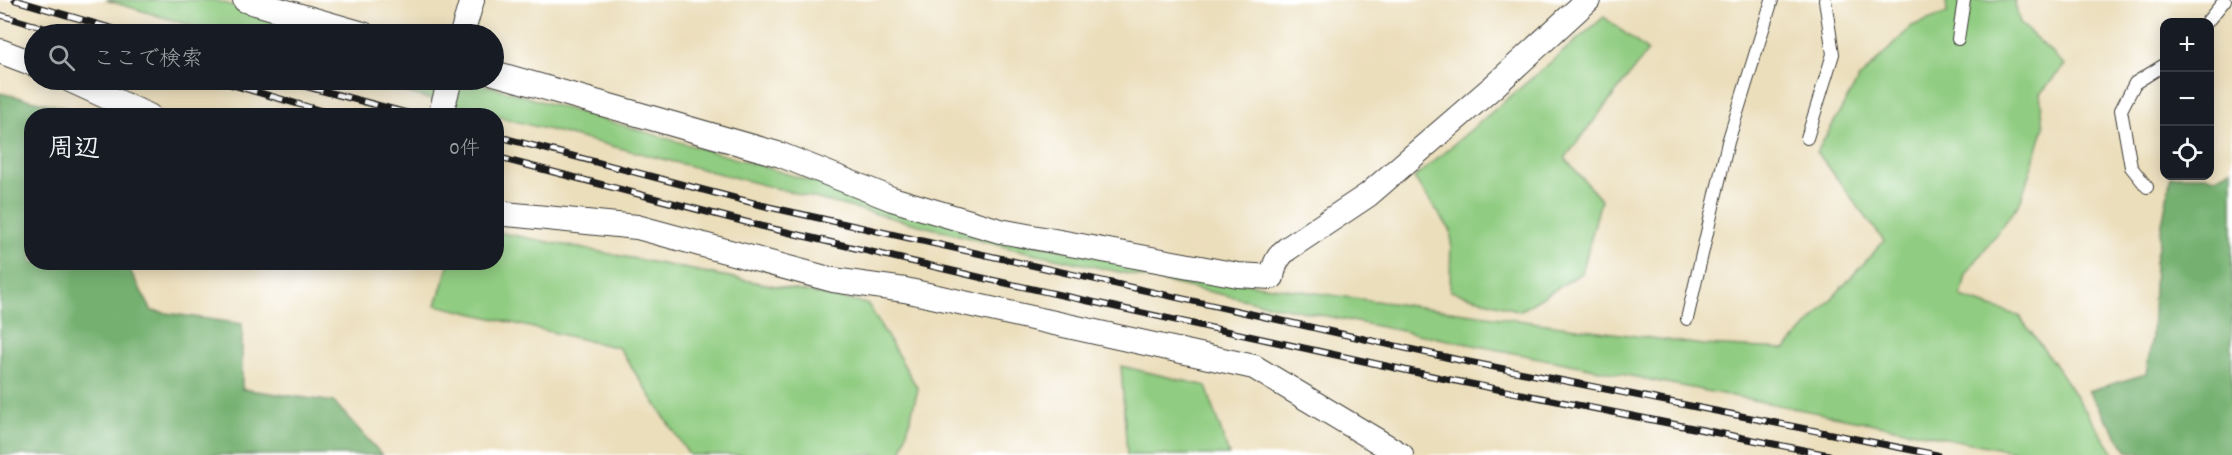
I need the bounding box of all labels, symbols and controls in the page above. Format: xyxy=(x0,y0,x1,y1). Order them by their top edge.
map controls xyxy=(2160,18,2214,180)
button: + xyxy=(2160,18,2214,72)
search box xyxy=(24,24,504,90)
icon: search xyxy=(45,41,78,74)
text: ここで検索 xyxy=(93,45,203,76)
button: − xyxy=(2160,72,2214,126)
button: locate xyxy=(2160,126,2214,180)
text: 周辺 xyxy=(48,132,100,169)
text: 0件 xyxy=(449,136,480,164)

